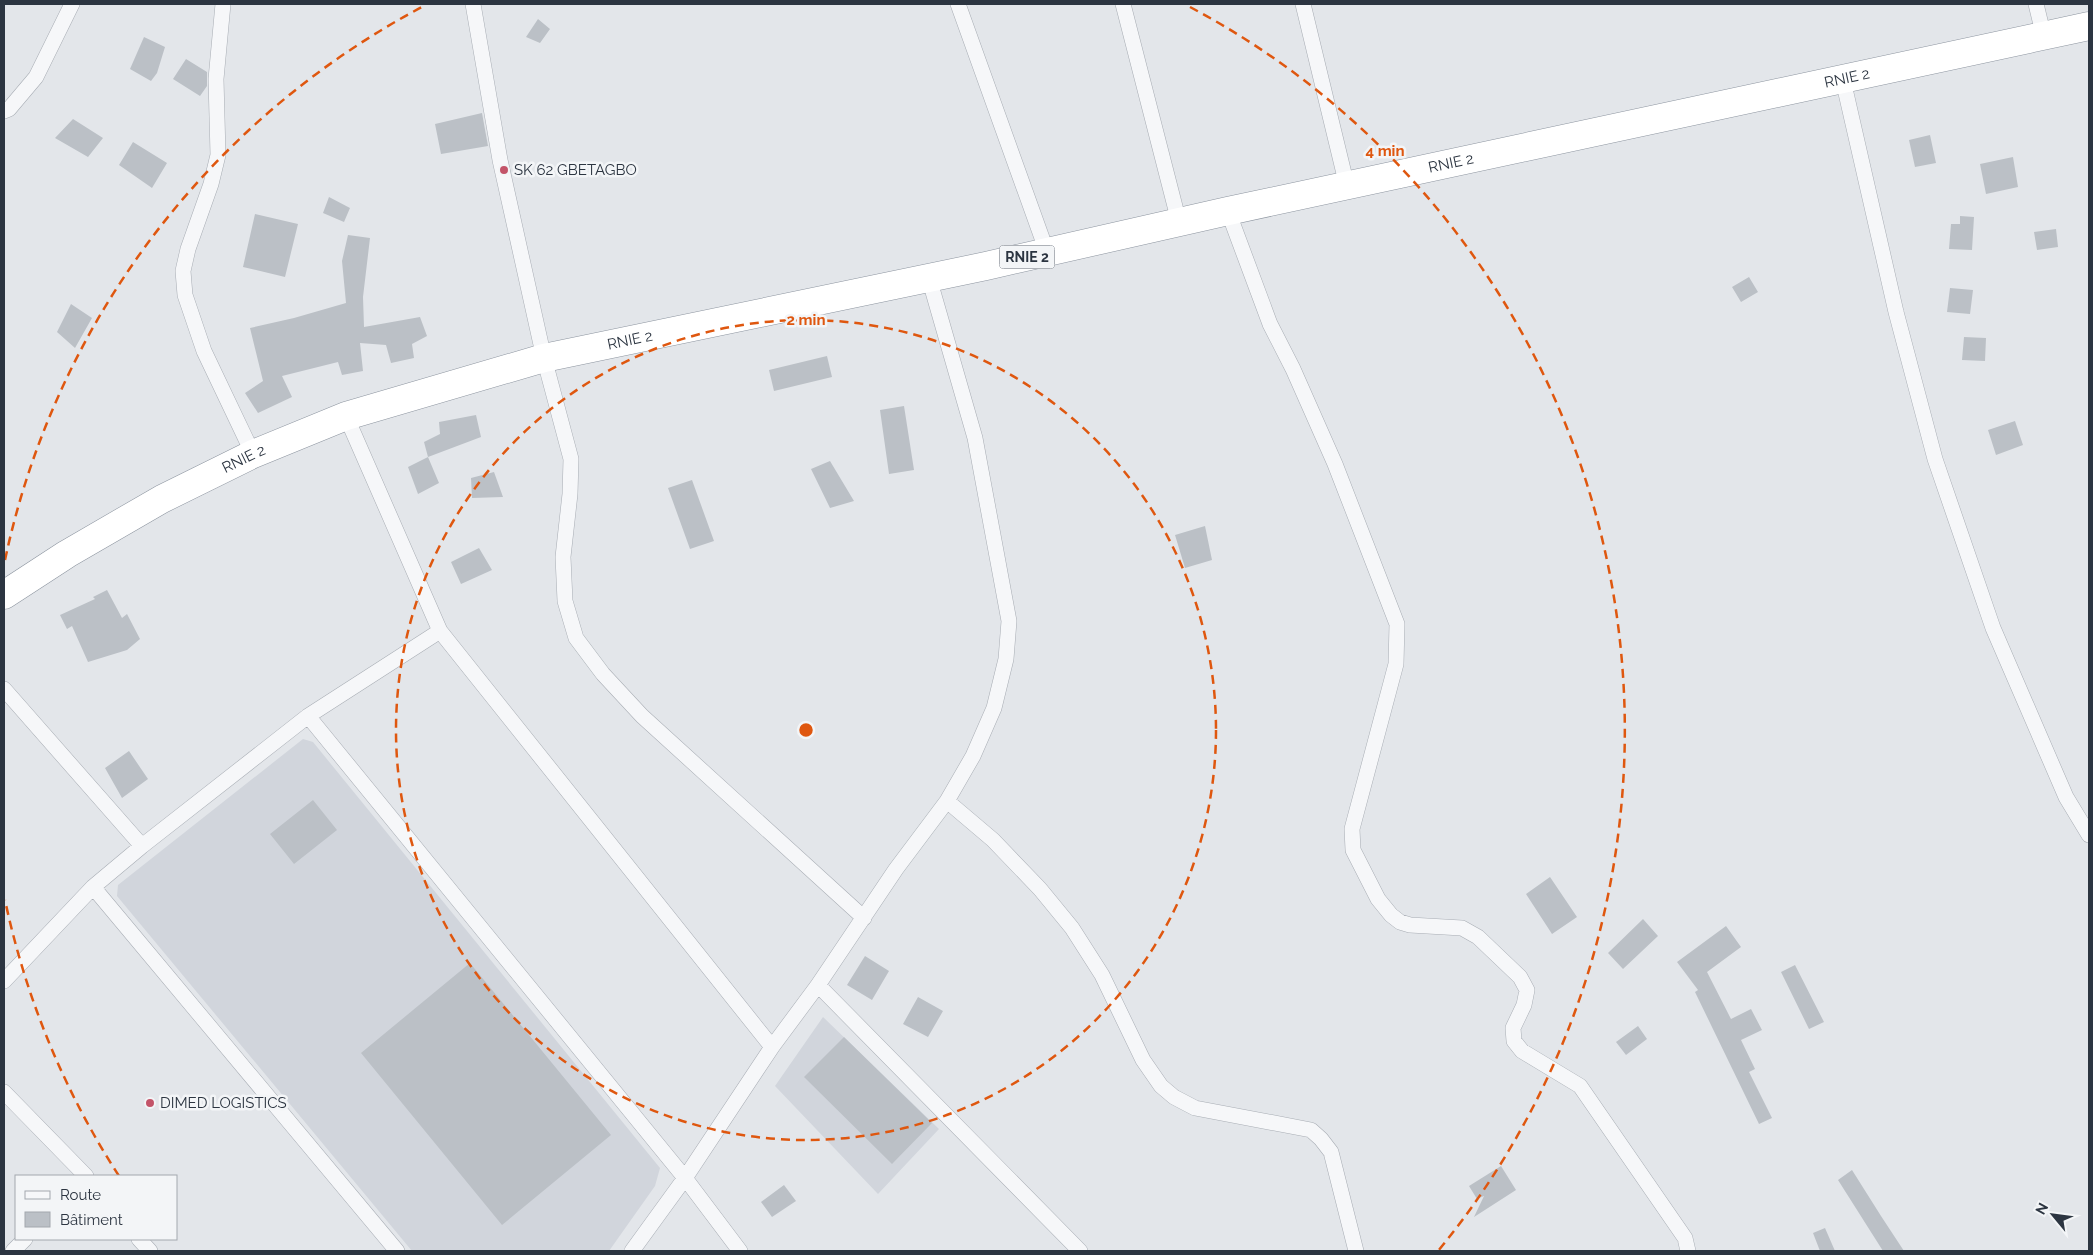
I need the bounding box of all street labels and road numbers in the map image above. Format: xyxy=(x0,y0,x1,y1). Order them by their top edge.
street label: RNIE 2 xyxy=(1823,64,1871,92)
street label: RNIE 2 xyxy=(1427,149,1476,177)
road number: RNIE 2 xyxy=(1000,246,1054,268)
street label: RNIE 2 xyxy=(606,327,654,354)
street label: RNIE 2 xyxy=(219,441,268,477)

